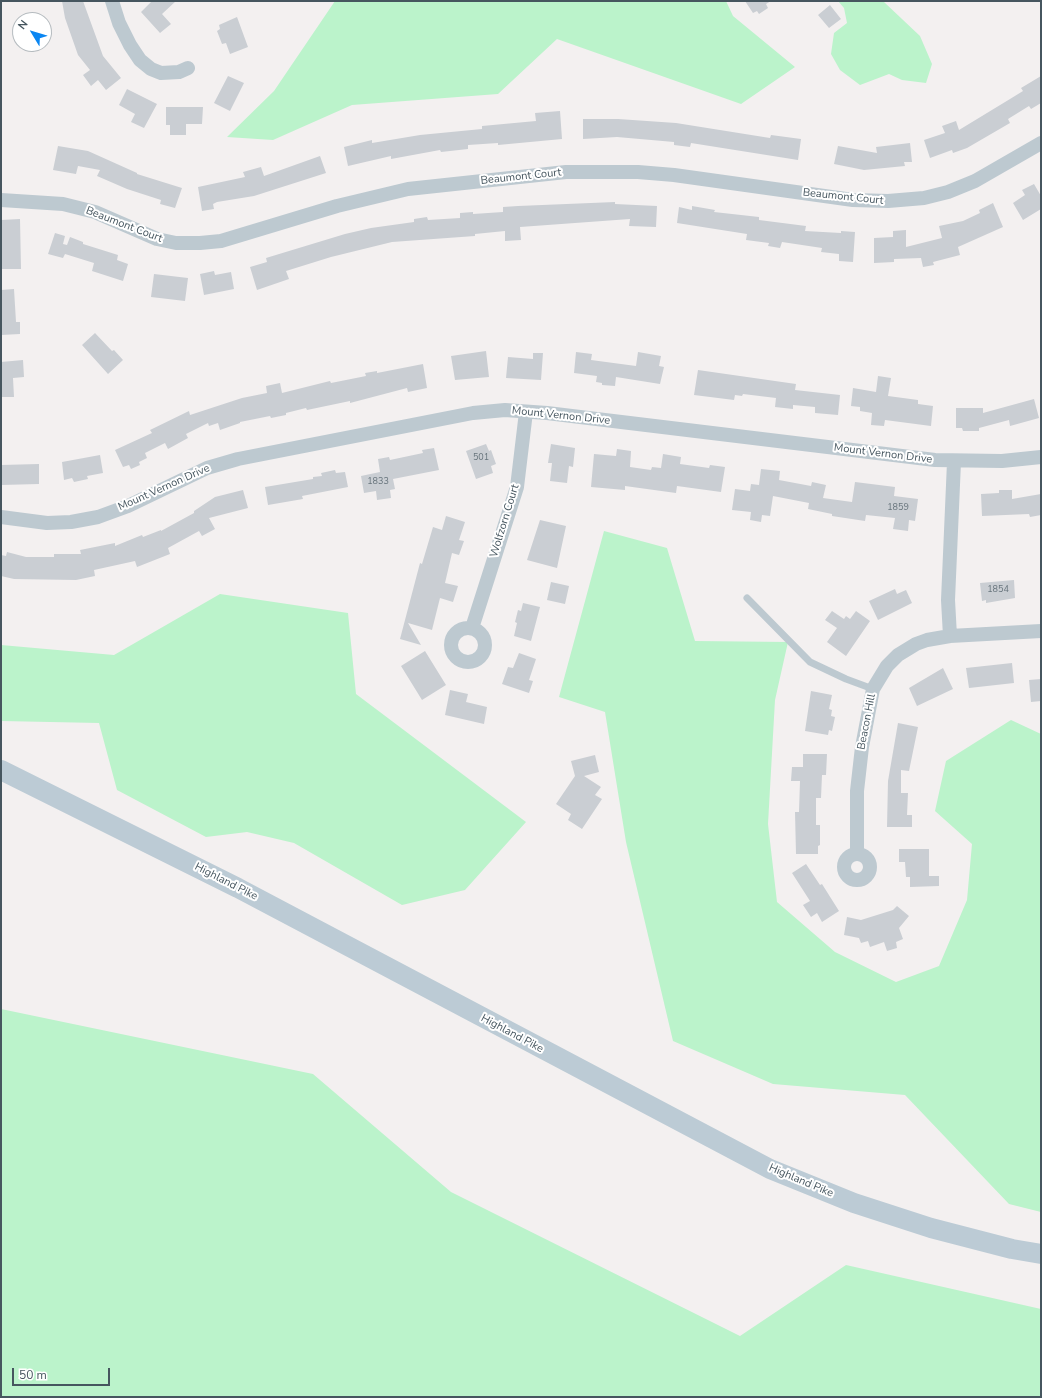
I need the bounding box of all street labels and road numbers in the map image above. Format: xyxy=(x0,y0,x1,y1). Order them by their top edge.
street label: Beaumont Court xyxy=(480,166,562,188)
street label: Beaumont Court xyxy=(802,186,884,208)
street label: Beaumont Court xyxy=(84,204,164,246)
street label: Mount Vernon Drive xyxy=(511,404,611,428)
street label: Mount Vernon Drive xyxy=(833,441,933,467)
street label: Mount Vernon Drive xyxy=(116,462,212,514)
street label: Wolfzorn Court xyxy=(488,483,522,559)
street label: Beacon Hill xyxy=(855,693,879,751)
street label: Highland Pike xyxy=(192,860,260,904)
street label: Highland Pike xyxy=(478,1012,546,1056)
street label: Highland Pike xyxy=(767,1161,835,1201)

